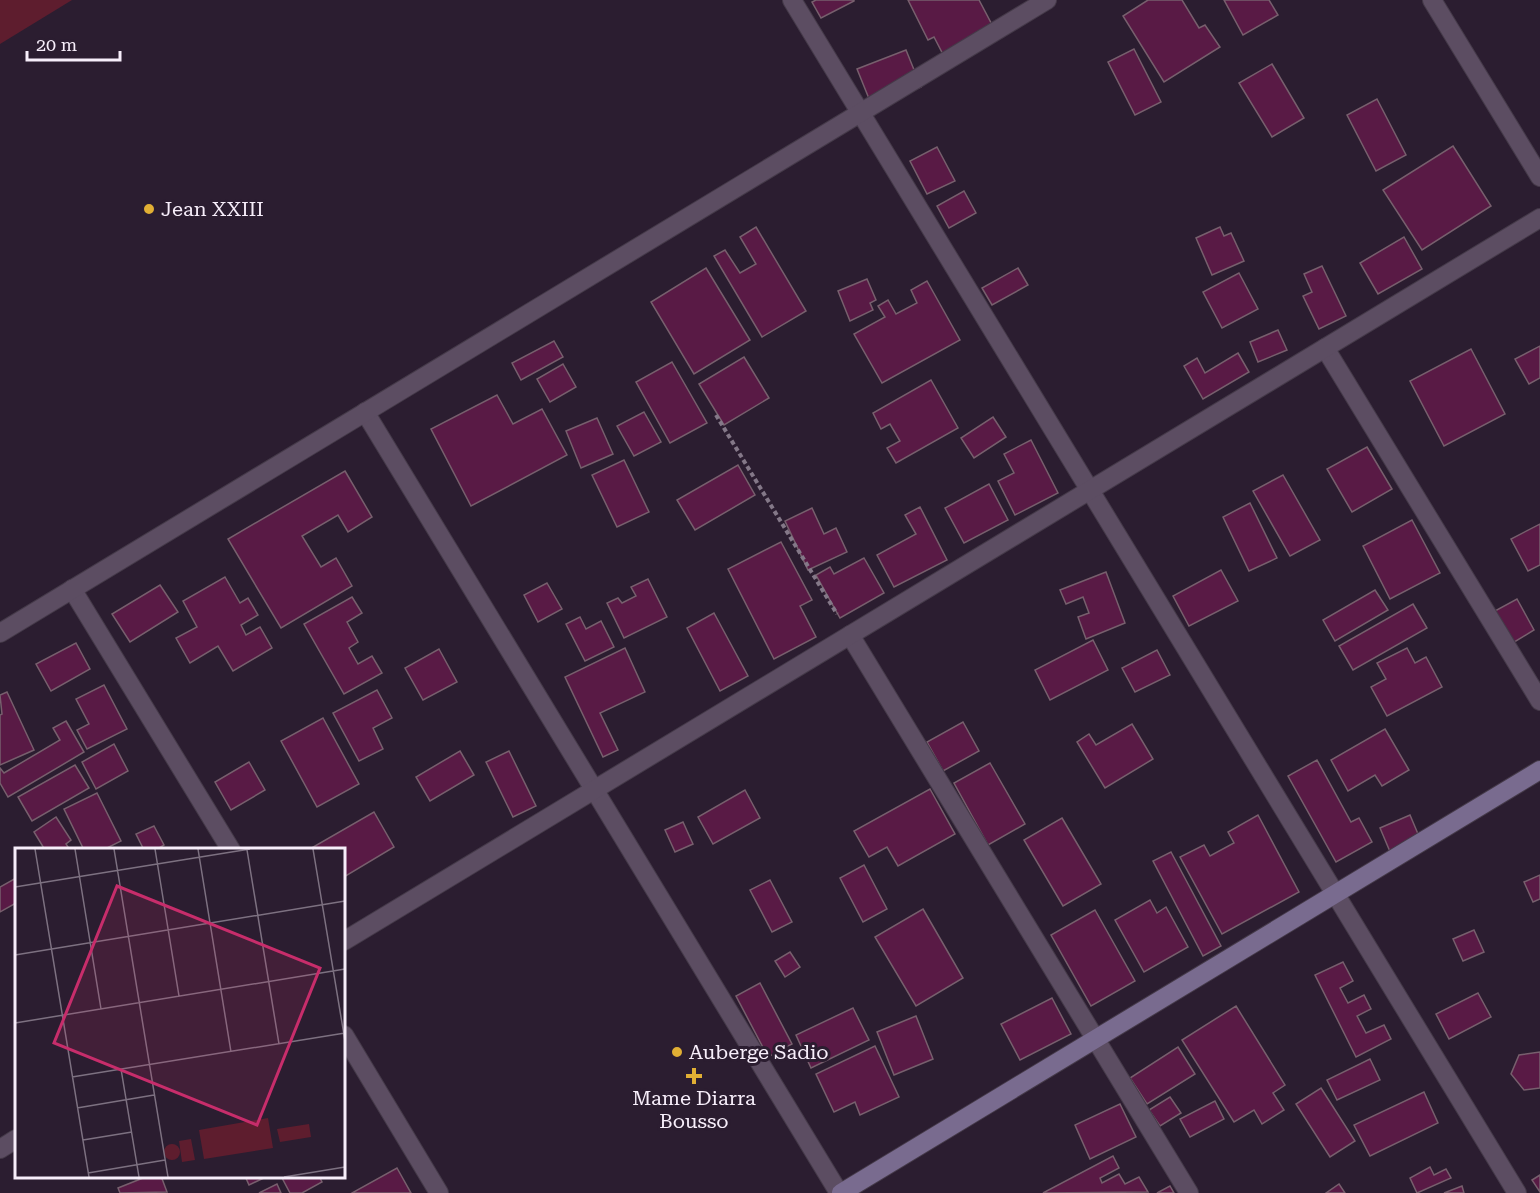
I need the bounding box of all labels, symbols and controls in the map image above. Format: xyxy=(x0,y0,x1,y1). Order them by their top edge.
scale bar xyxy=(27,24,120,62)
text: 20 m xyxy=(36,34,77,55)
place label: Jean XXIII xyxy=(161,197,264,221)
marker: Jean XXIII xyxy=(142,202,156,216)
inset map xyxy=(15,848,345,1178)
place label: Auberge Sadio xyxy=(689,1040,829,1064)
marker: Auberge Sadio xyxy=(670,1045,684,1059)
marker: Mame Diarra Bousso xyxy=(687,1069,701,1083)
place label: Mame Diarra Bousso xyxy=(632,1086,756,1133)

